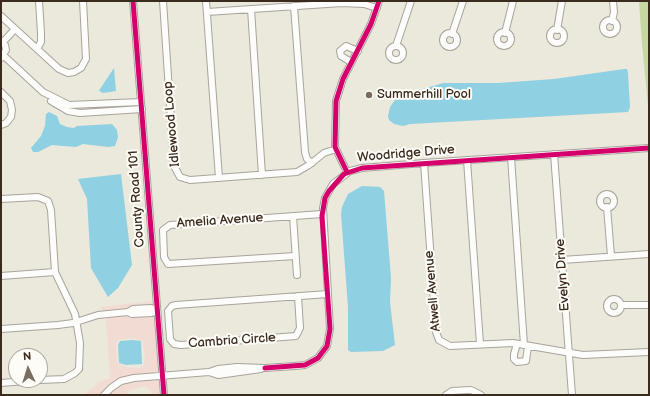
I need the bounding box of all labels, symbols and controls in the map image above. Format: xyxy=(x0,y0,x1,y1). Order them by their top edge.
street label: Idlewood Loop xyxy=(160,81,184,167)
place label: Summerhill Pool xyxy=(377,87,471,103)
marker: Summerhill Pool xyxy=(364,90,374,100)
street label: Woodridge Drive xyxy=(357,142,455,166)
street label: County Road 101 xyxy=(126,150,148,248)
street label: Amelia Avenue xyxy=(176,210,264,232)
street label: Evelyn Drive xyxy=(553,238,573,312)
street label: Atwell Avenue xyxy=(422,250,444,332)
street label: Cambria Circle xyxy=(188,330,276,352)
north arrow xyxy=(8,348,48,388)
text: N xyxy=(23,350,32,363)

